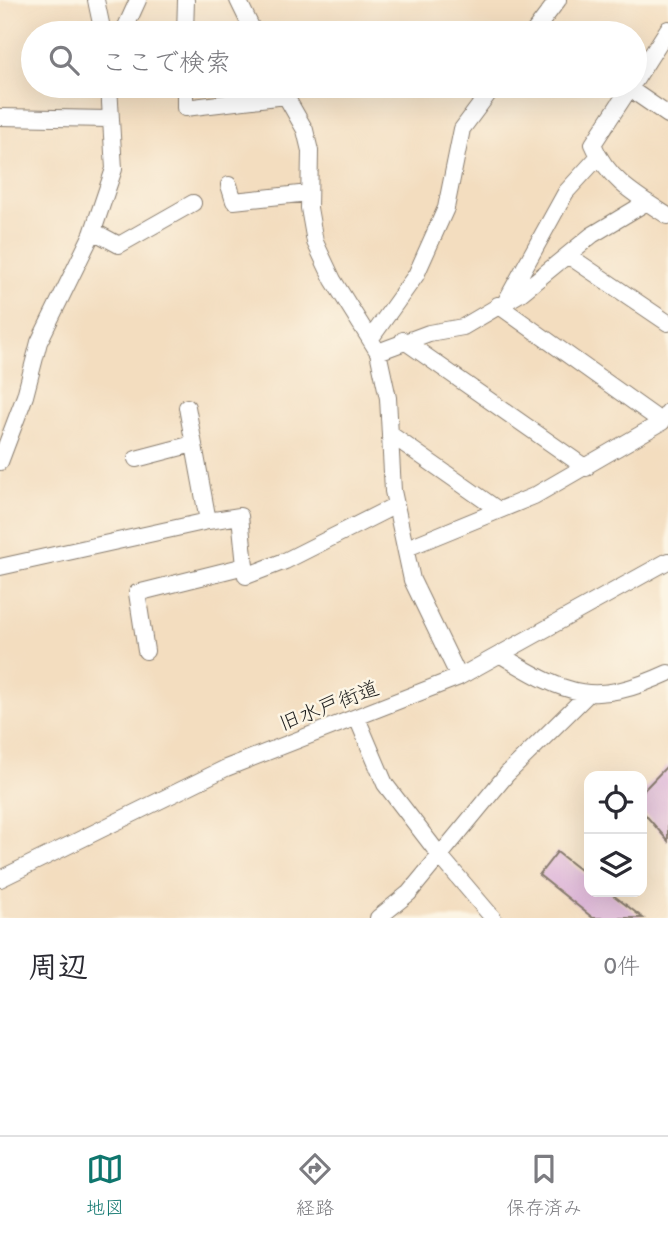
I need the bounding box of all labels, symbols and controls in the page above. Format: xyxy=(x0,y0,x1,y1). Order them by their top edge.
search box xyxy=(21,21,647,98)
icon: search xyxy=(45,41,83,79)
text: ここで検索 xyxy=(101,48,231,79)
street label: 旧水戸街道 xyxy=(276,676,382,736)
map controls xyxy=(584,771,647,897)
button: locate xyxy=(584,771,647,834)
button: layers xyxy=(584,834,647,897)
text: 周辺 xyxy=(28,950,88,986)
text: 0件 xyxy=(603,953,640,981)
tab: 地図 xyxy=(86,1150,124,1220)
tab: 経路 xyxy=(296,1150,334,1220)
tab: 保存済み xyxy=(506,1150,582,1220)

